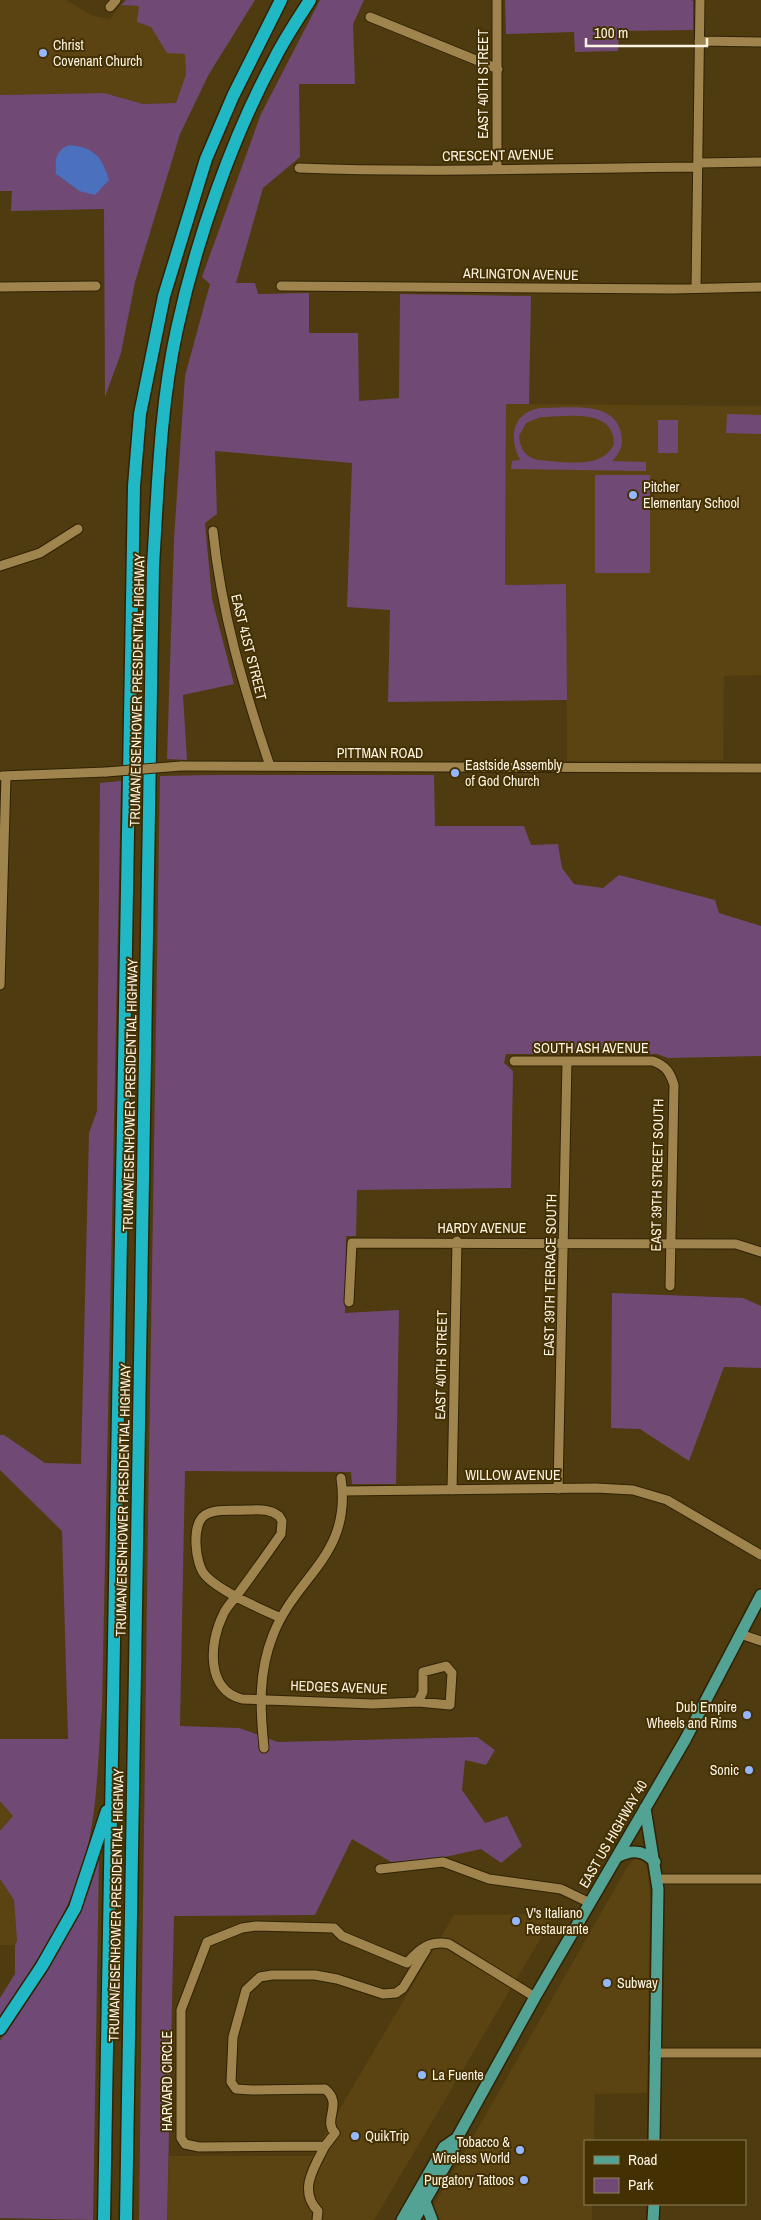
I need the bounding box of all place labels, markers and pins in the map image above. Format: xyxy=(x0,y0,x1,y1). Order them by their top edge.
place label: Christ Covenant Church xyxy=(53,36,142,70)
marker: Christ Covenant Church xyxy=(37,47,49,59)
place label: Pitcher Elementary School xyxy=(643,478,739,512)
marker: Pitcher Elementary School xyxy=(627,489,639,501)
place label: Eastside Assembly of God Church xyxy=(465,756,562,790)
marker: Eastside Assembly of God Church xyxy=(449,767,461,779)
place label: Dub Empire Wheels and Rims xyxy=(646,1698,737,1732)
marker: Dub Empire Wheels and Rims xyxy=(741,1709,753,1721)
place label: Sonic xyxy=(710,1761,739,1779)
marker: Sonic xyxy=(743,1764,755,1776)
place label: V's Italiano Restaurante xyxy=(526,1904,589,1938)
marker: V's Italiano Restaurante xyxy=(510,1915,522,1927)
place label: Subway xyxy=(617,1974,658,1992)
marker: Subway xyxy=(601,1977,613,1989)
place label: La Fuente xyxy=(432,2066,484,2084)
marker: La Fuente xyxy=(416,2069,428,2081)
place label: QuikTrip xyxy=(365,2127,409,2145)
marker: QuikTrip xyxy=(349,2130,361,2142)
place label: Tobacco & Wireless World xyxy=(432,2133,510,2167)
marker: Tobacco & Wireless World xyxy=(514,2144,526,2156)
place label: Purgatory Tattoos xyxy=(424,2171,514,2189)
marker: Purgatory Tattoos xyxy=(518,2174,530,2186)

